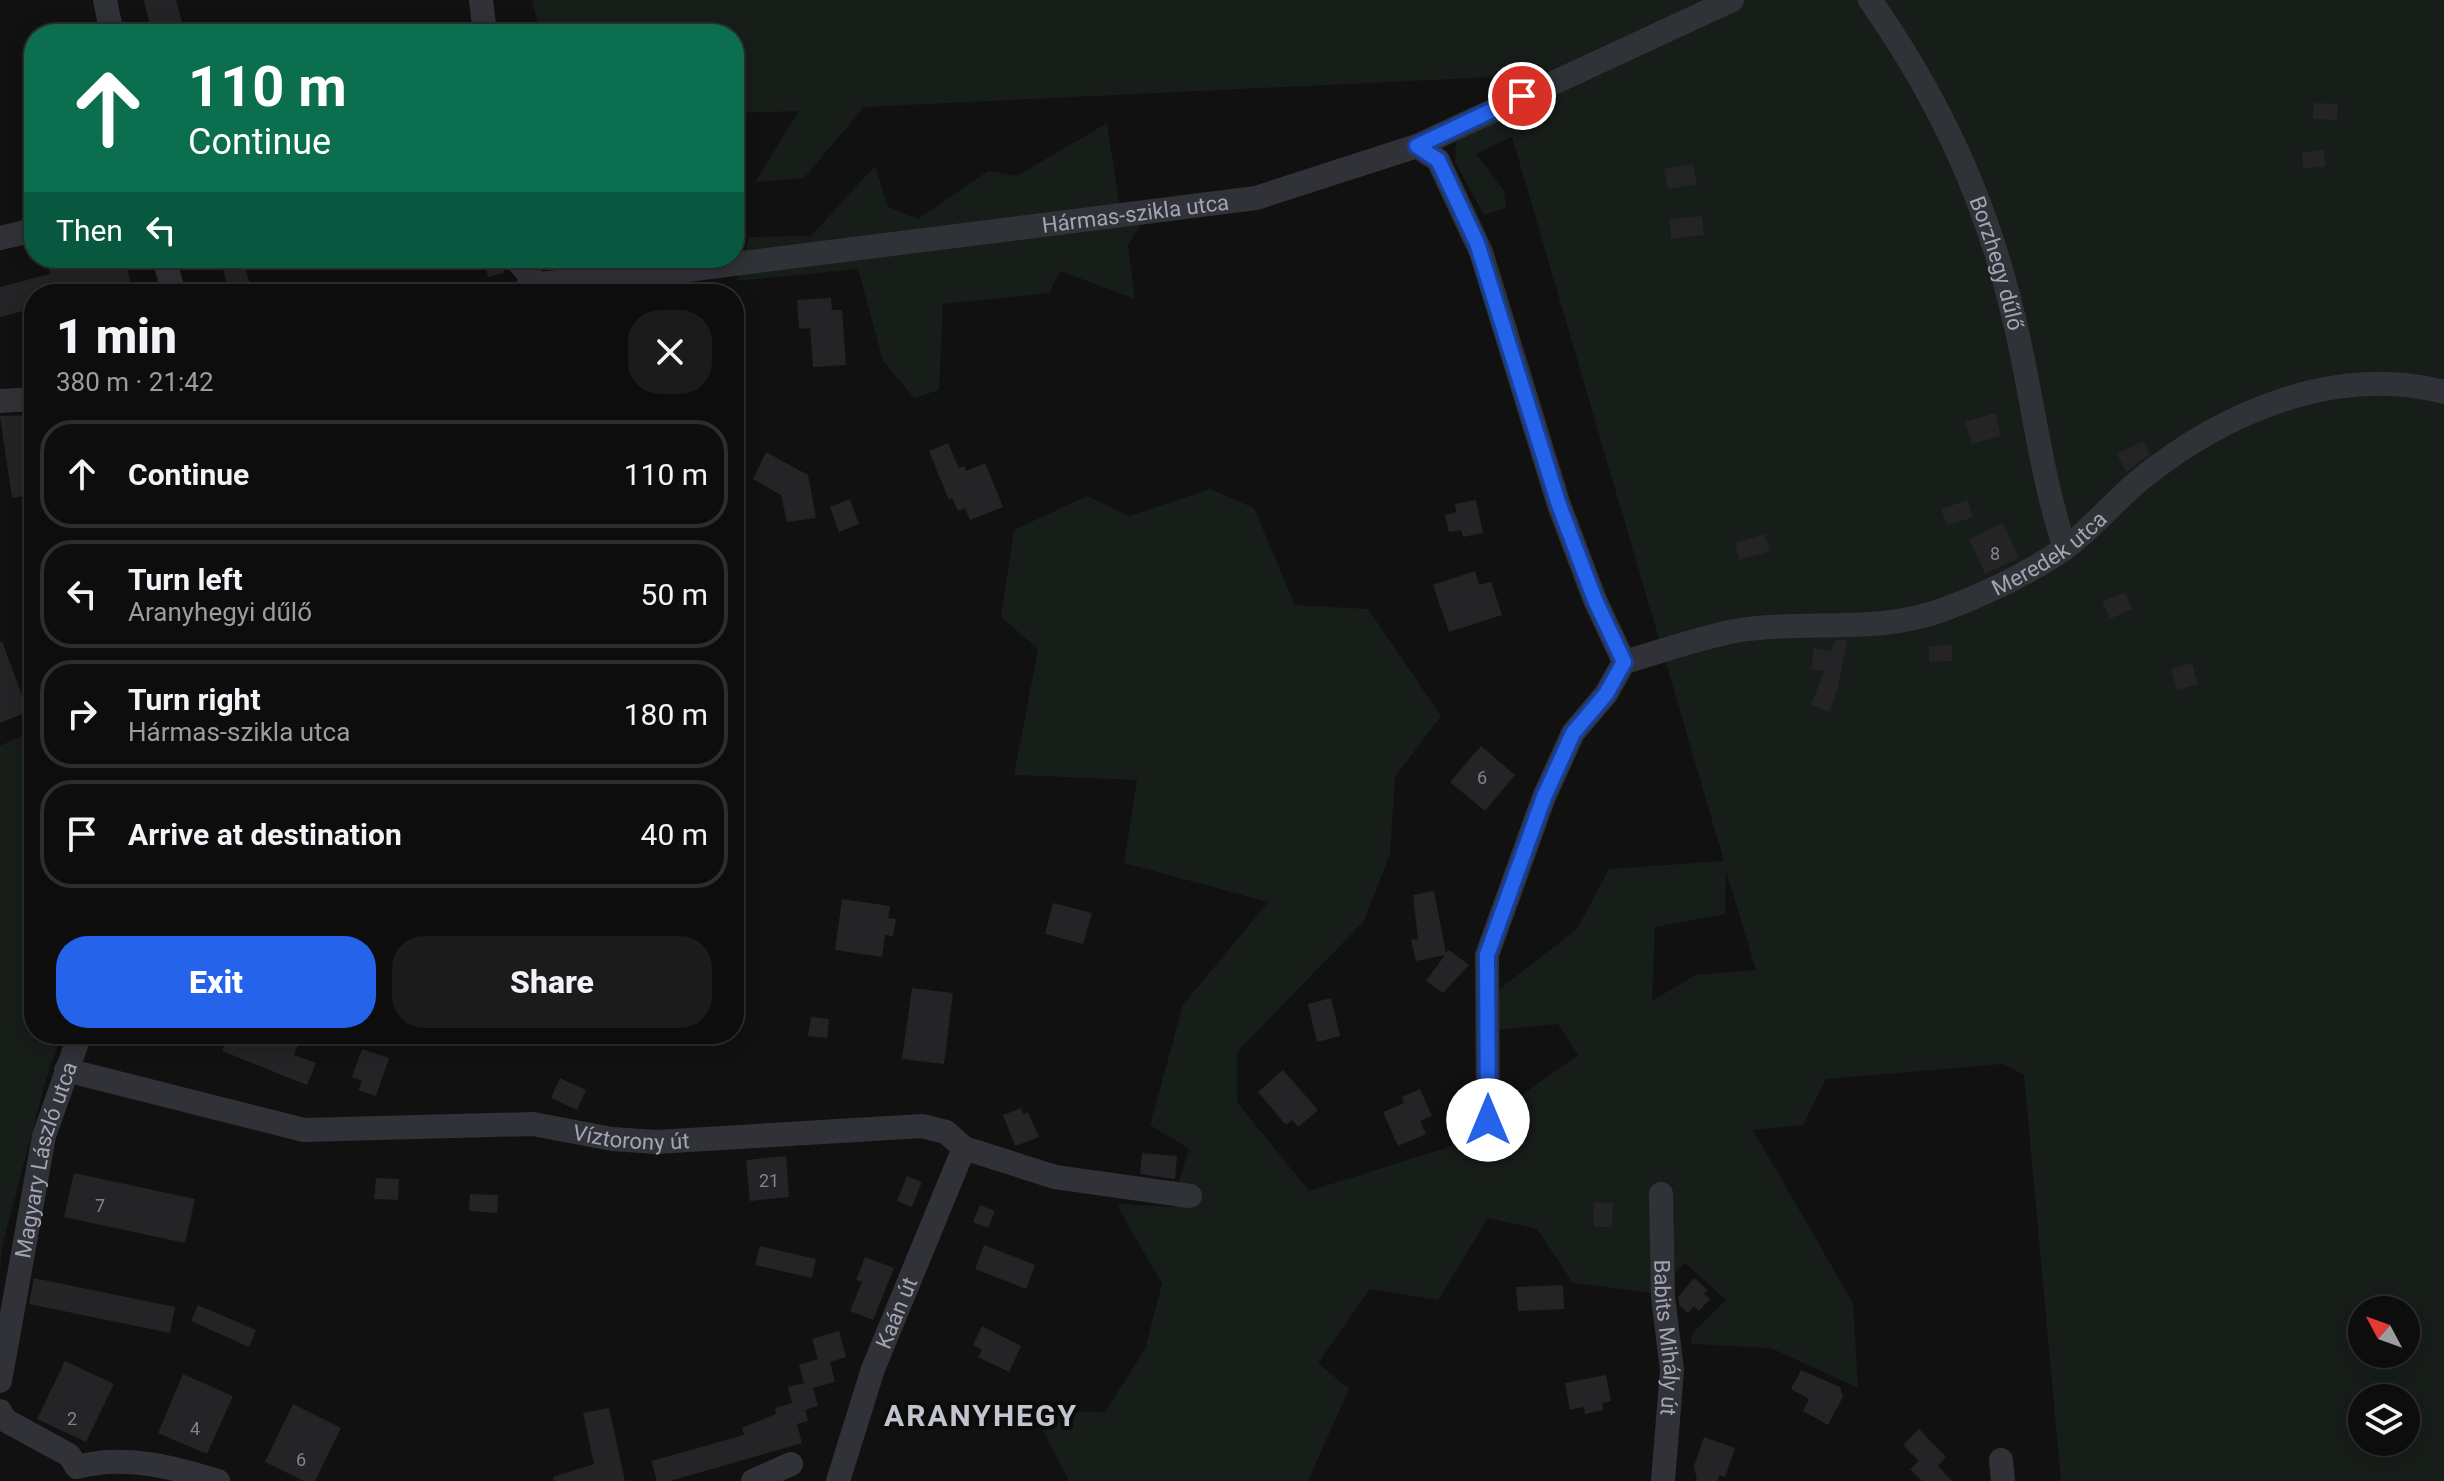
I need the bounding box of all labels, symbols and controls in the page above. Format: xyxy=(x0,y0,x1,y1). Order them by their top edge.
text: 110 m xyxy=(188,54,347,120)
icon: ahead xyxy=(56,56,160,160)
pin xyxy=(1488,62,1556,130)
icon: arrive xyxy=(1500,74,1544,118)
text: Continue xyxy=(188,121,331,163)
street label: Hármas-szikla utca xyxy=(1040,189,1230,237)
street label: Borzhegy dűlő xyxy=(1965,192,2029,333)
icon: left xyxy=(139,208,183,252)
text: Then xyxy=(56,213,123,248)
text: 1 min xyxy=(56,308,177,365)
button: close xyxy=(628,310,712,394)
text: 380 m · 21:42 xyxy=(56,367,214,397)
icon: ahead xyxy=(60,452,104,496)
text: Continue xyxy=(128,457,249,492)
text: 110 m xyxy=(624,457,708,492)
street label: Meredek utca xyxy=(1987,506,2112,600)
house number: 8 xyxy=(1990,543,2000,564)
text: Turn left xyxy=(128,562,243,597)
icon: left xyxy=(60,572,104,616)
text: 50 m xyxy=(641,577,708,612)
text: Aranyhegyi dűlő xyxy=(128,597,312,627)
text: Turn right xyxy=(128,682,261,717)
icon: right xyxy=(60,692,104,736)
text: 180 m xyxy=(624,697,708,732)
text: Hármas-szikla utca xyxy=(128,717,350,747)
house number: 6 xyxy=(1477,767,1487,788)
icon: arrive xyxy=(60,812,104,856)
text: Arrive at destination xyxy=(128,817,402,852)
text: 40 m xyxy=(641,817,708,852)
button: Exit xyxy=(56,936,376,1028)
button: Share xyxy=(392,936,712,1028)
street label: Magyary László utca xyxy=(10,1058,82,1260)
position arrow xyxy=(1446,1078,1530,1162)
street label: Víztorony út xyxy=(571,1119,690,1155)
house number: 21 xyxy=(759,1170,779,1191)
house number: 7 xyxy=(95,1195,105,1216)
street label: Babits Mihály út xyxy=(1650,1259,1685,1417)
street label: Kaán út xyxy=(870,1274,922,1352)
north arrow xyxy=(2348,1296,2420,1368)
map controls xyxy=(2348,1296,2420,1456)
button: layers xyxy=(2348,1384,2420,1456)
district label: ARANYHEGY xyxy=(884,1398,1078,1433)
house number: 2 xyxy=(67,1408,77,1429)
house number: 4 xyxy=(190,1418,200,1439)
house number: 6 xyxy=(296,1449,306,1470)

